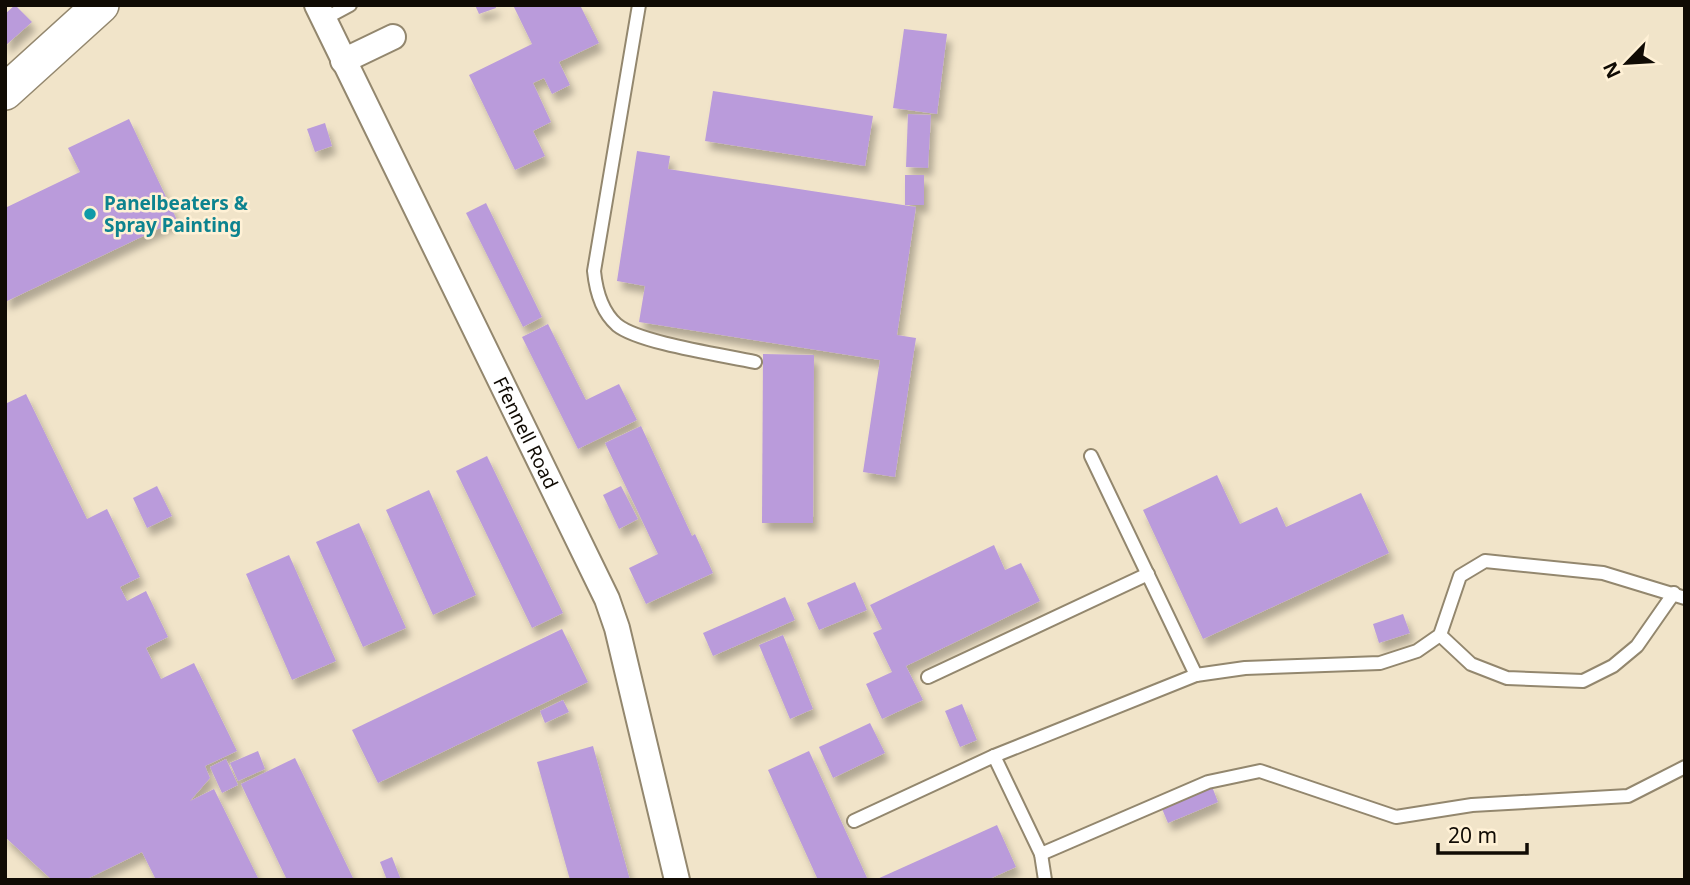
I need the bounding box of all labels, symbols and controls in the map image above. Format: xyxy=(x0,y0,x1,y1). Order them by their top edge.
north arrow xyxy=(1592,28,1662,98)
text: N xyxy=(1597,58,1627,83)
place label: Panelbeaters & Spray Painting xyxy=(104,190,249,238)
marker: Panelbeaters & Spray Painting xyxy=(82,206,98,222)
street label: Ffennell Road xyxy=(487,372,564,493)
scale bar xyxy=(1438,812,1527,856)
text: 20 m xyxy=(1448,821,1497,849)

